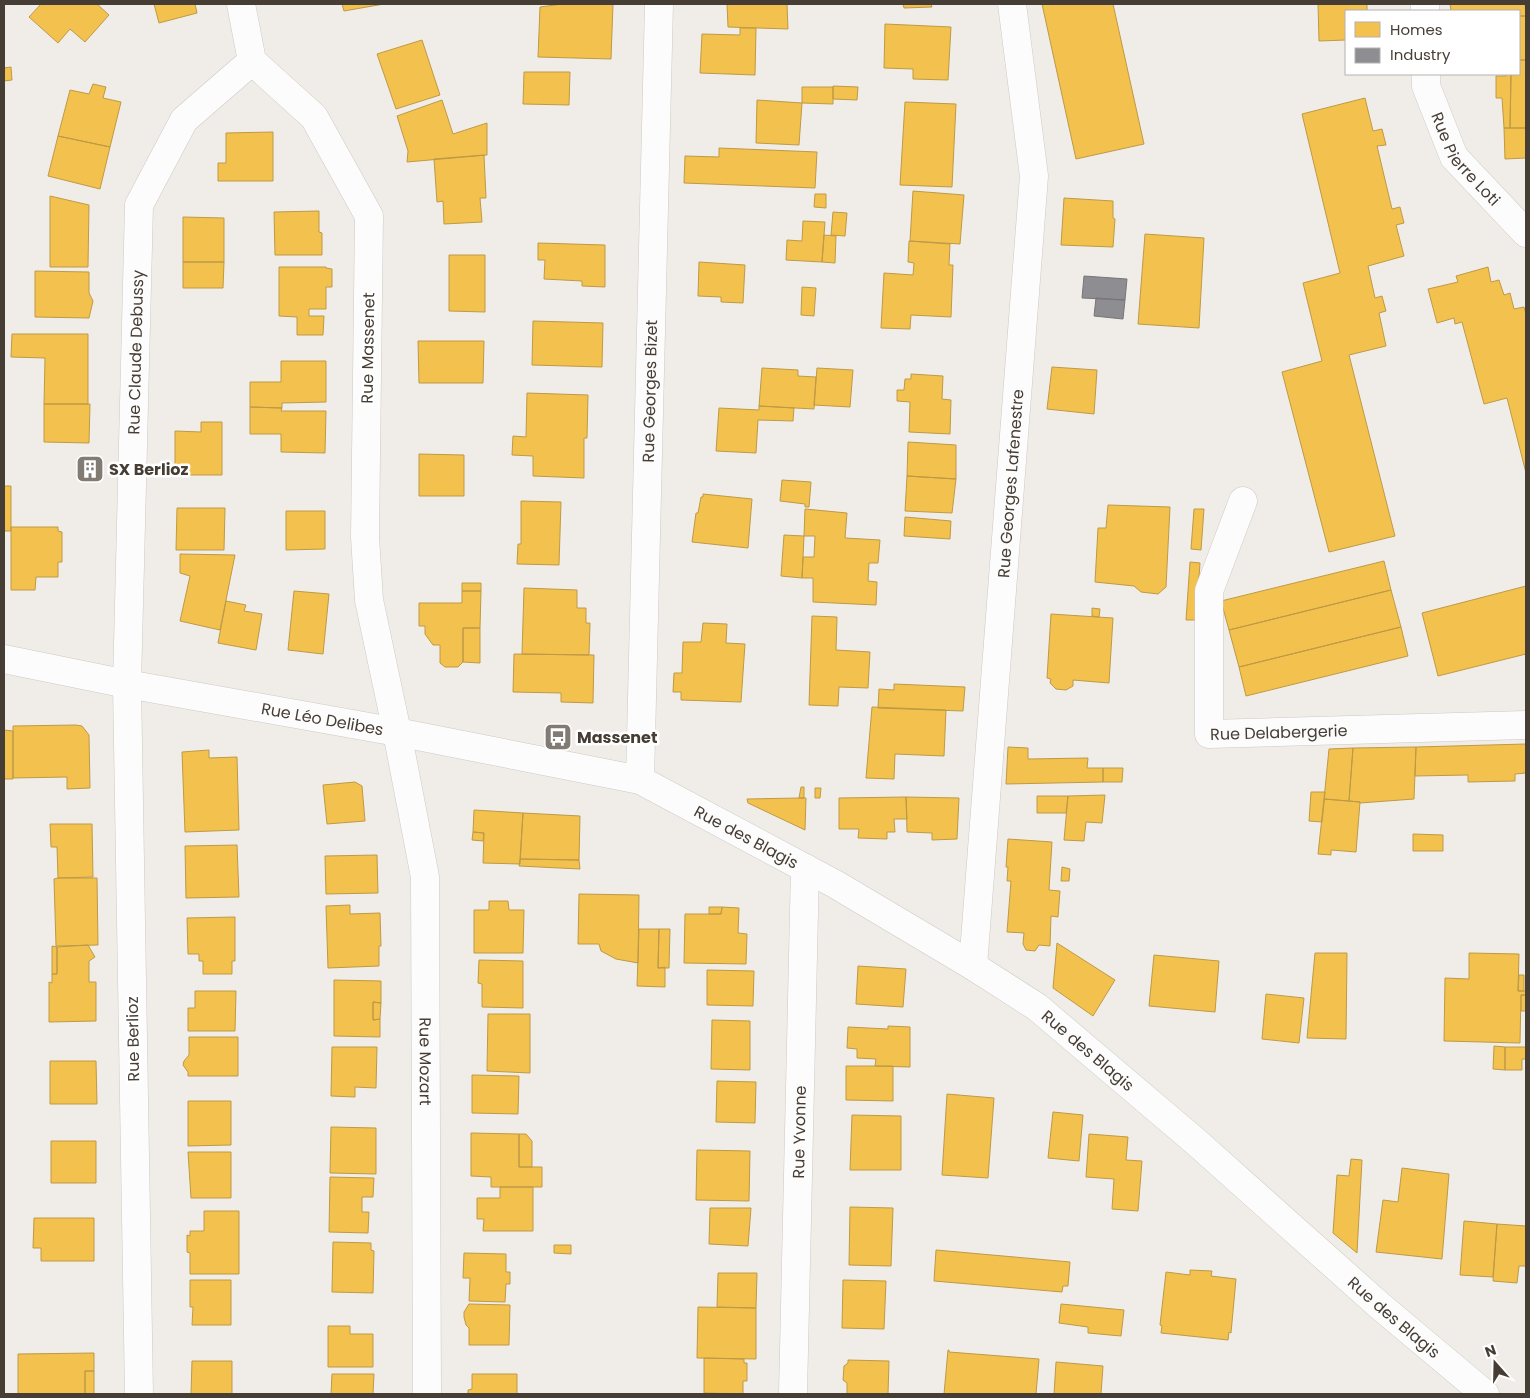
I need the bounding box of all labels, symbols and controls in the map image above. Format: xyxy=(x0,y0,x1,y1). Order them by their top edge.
legend xyxy=(1345,10,1520,75)
text: Homes xyxy=(1390,19,1443,40)
text: Industry xyxy=(1390,44,1451,65)
street label: Rue Pierre Loti xyxy=(1426,109,1506,211)
street label: Rue Claude Debussy xyxy=(122,270,149,435)
street label: Rue Massenet xyxy=(356,292,380,404)
street label: Rue Georges Bizet xyxy=(636,319,663,463)
street label: Rue Georges Lafenestre xyxy=(992,388,1029,579)
building icon: SX Berlioz xyxy=(75,454,105,484)
place label: SX Berlioz xyxy=(109,458,189,481)
street label: Rue Léo Delibes xyxy=(259,697,385,741)
street label: Rue Delabergerie xyxy=(1210,719,1348,745)
bus stop icon: Massenet xyxy=(543,722,573,752)
place label: Massenet xyxy=(577,726,657,749)
street label: Rue des Blagis xyxy=(690,799,803,874)
street label: Rue Berlioz xyxy=(121,996,145,1082)
street label: Rue des Blagis xyxy=(1037,1004,1140,1096)
street label: Rue Mozart xyxy=(414,1017,437,1106)
street label: Rue Yvonne xyxy=(786,1085,812,1179)
street label: Rue des Blagis xyxy=(1343,1271,1445,1363)
north arrow xyxy=(1470,1338,1520,1388)
text: N xyxy=(1482,1340,1499,1362)

